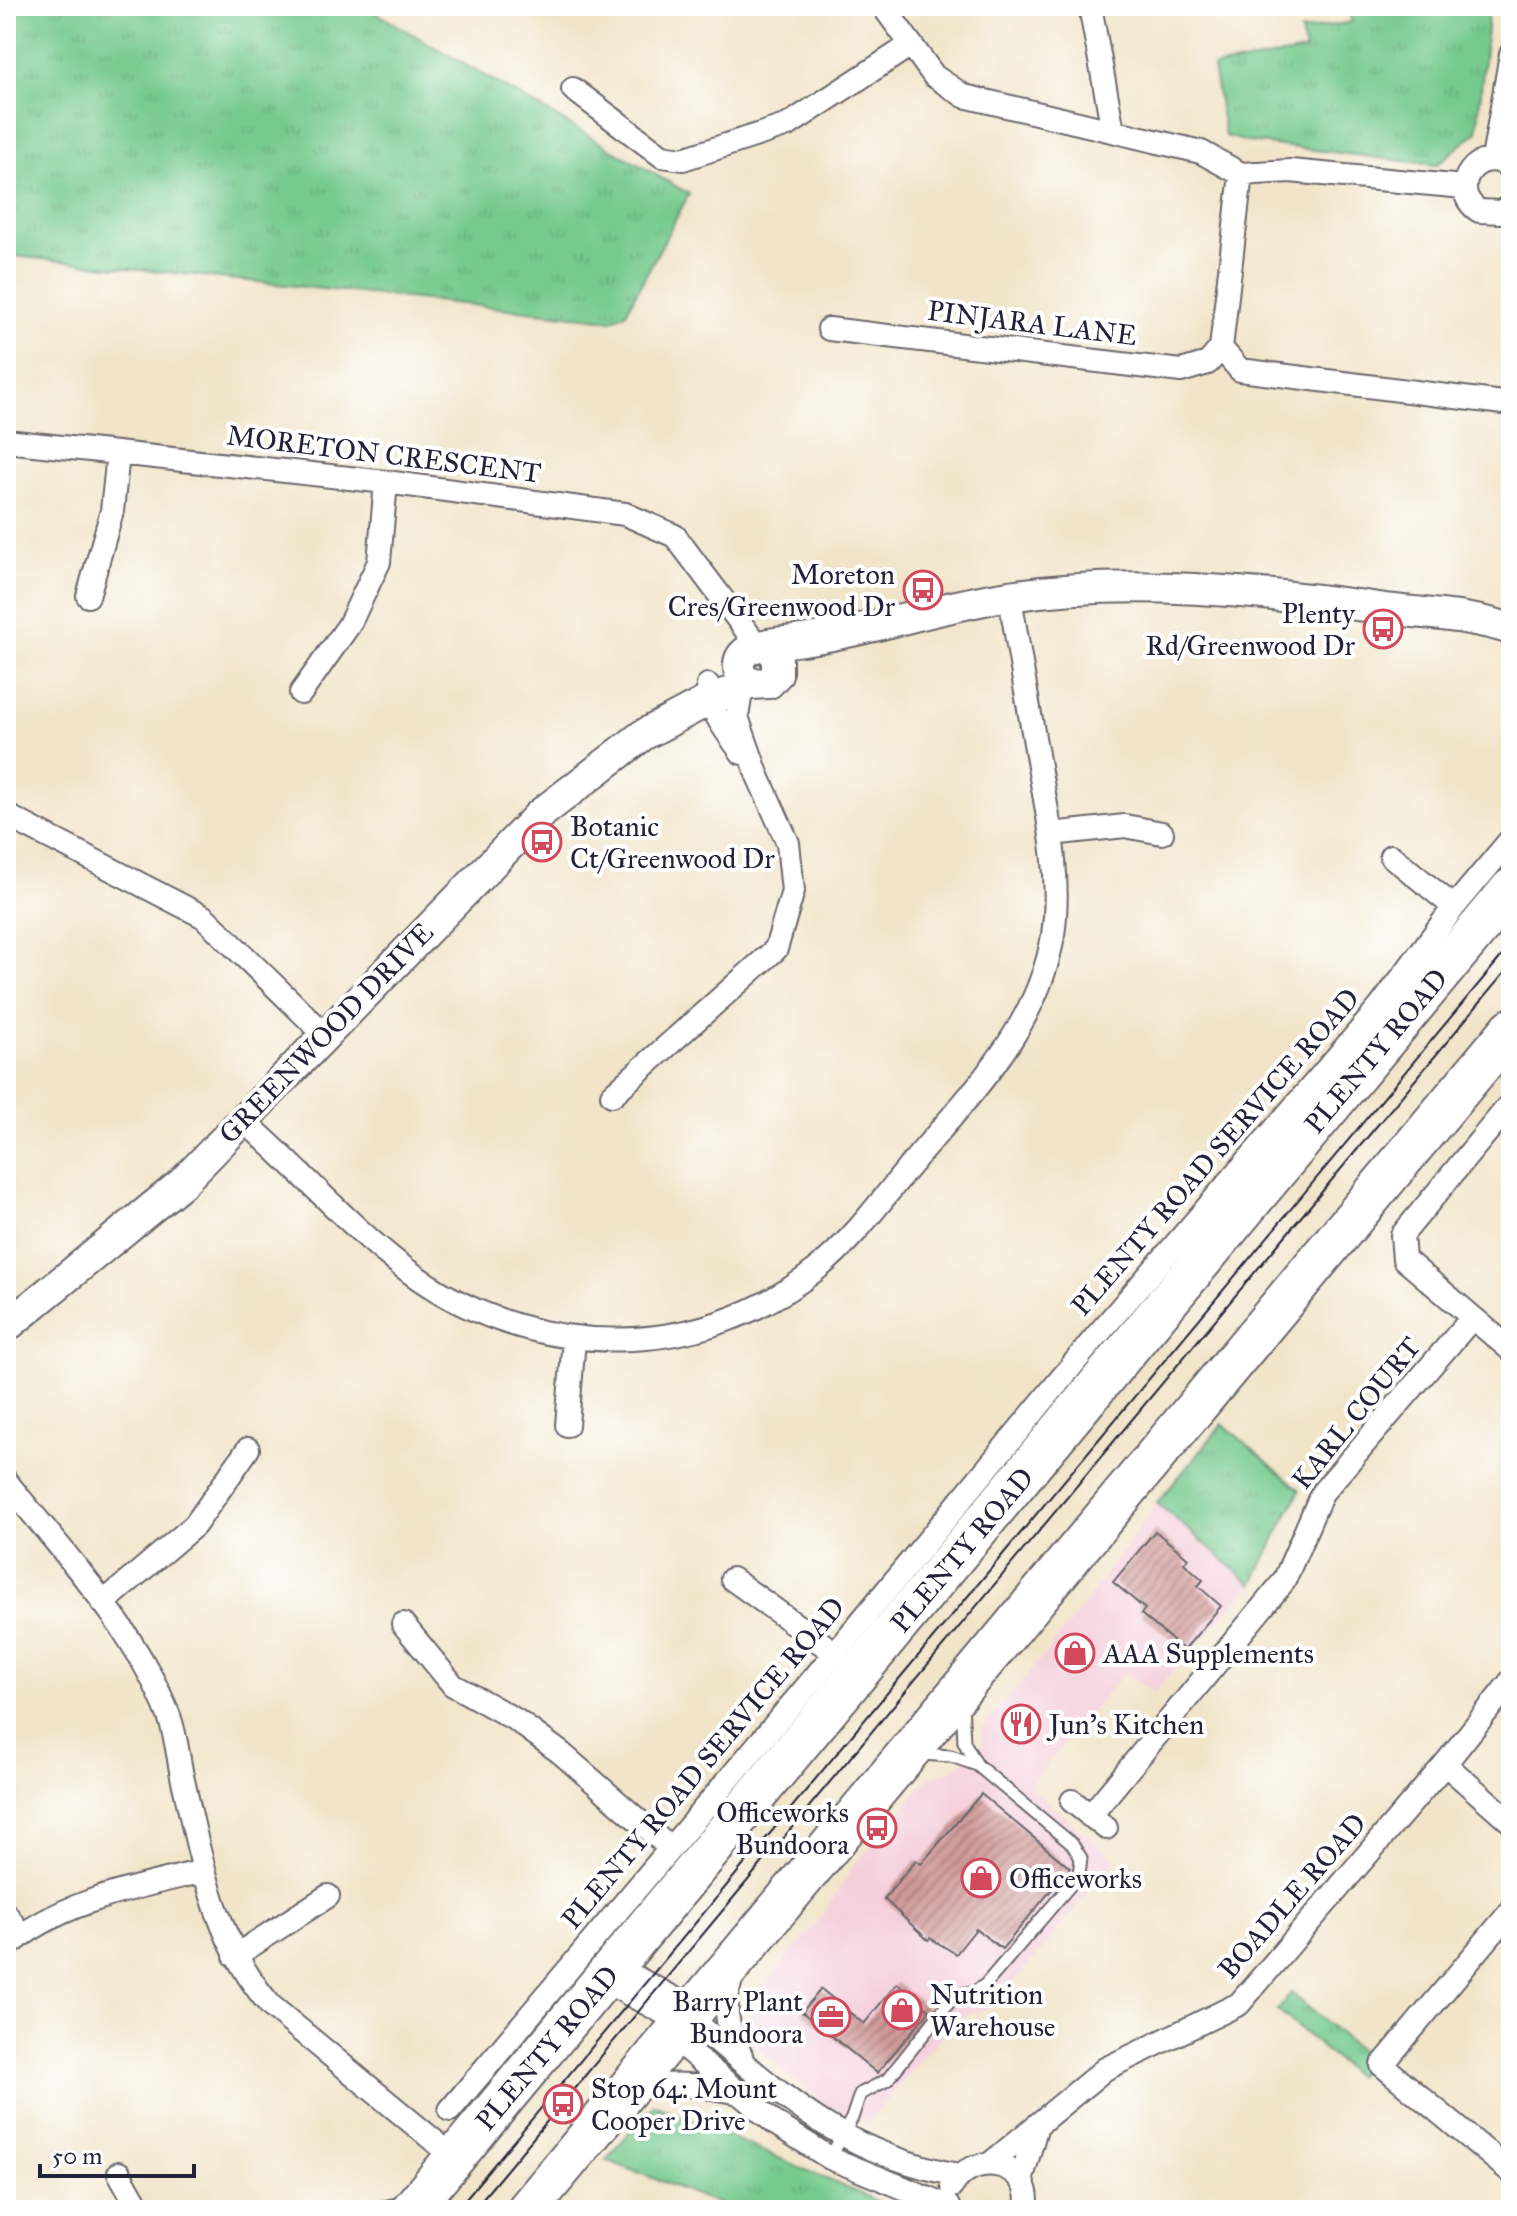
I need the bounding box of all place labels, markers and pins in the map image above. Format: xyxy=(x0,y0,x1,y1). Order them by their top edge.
place label: Moreton Cres/Greenwood Dr xyxy=(668,557,895,624)
bus stop icon: Moreton Cres/Greenwood Dr xyxy=(902,569,944,611)
place label: Plenty Rd/Greenwood Dr xyxy=(1145,596,1356,663)
bus stop icon: Plenty Rd/Greenwood Dr xyxy=(1362,608,1404,650)
place label: Botanic Ct/Greenwood Dr xyxy=(570,809,775,876)
bus stop icon: Botanic Ct/Greenwood Dr xyxy=(521,821,563,863)
shop icon: AAA Supplements xyxy=(1054,1632,1096,1674)
place label: AAA Supplements xyxy=(1102,1636,1314,1671)
restaurant icon: Jun's Kitchen xyxy=(1000,1703,1042,1745)
place label: Jun's Kitchen xyxy=(1046,1707,1204,1742)
place label: Officeworks Bundoora xyxy=(716,1795,849,1862)
bus stop icon: Officeworks Bundoora xyxy=(856,1807,898,1849)
shop icon: Officeworks xyxy=(960,1857,1002,1899)
place label: Officeworks xyxy=(1009,1861,1142,1896)
place label: Nutrition Warehouse xyxy=(930,1977,1056,2044)
place label: Barry Plant Bundoora xyxy=(672,1984,803,2051)
shop icon: Nutrition Warehouse xyxy=(881,1989,923,2031)
office icon: Barry Plant Bundoora xyxy=(810,1996,852,2038)
place label: Stop 64: Mount Cooper Drive xyxy=(591,2071,777,2138)
bus stop icon: Stop 64: Mount Cooper Drive xyxy=(542,2083,584,2125)

